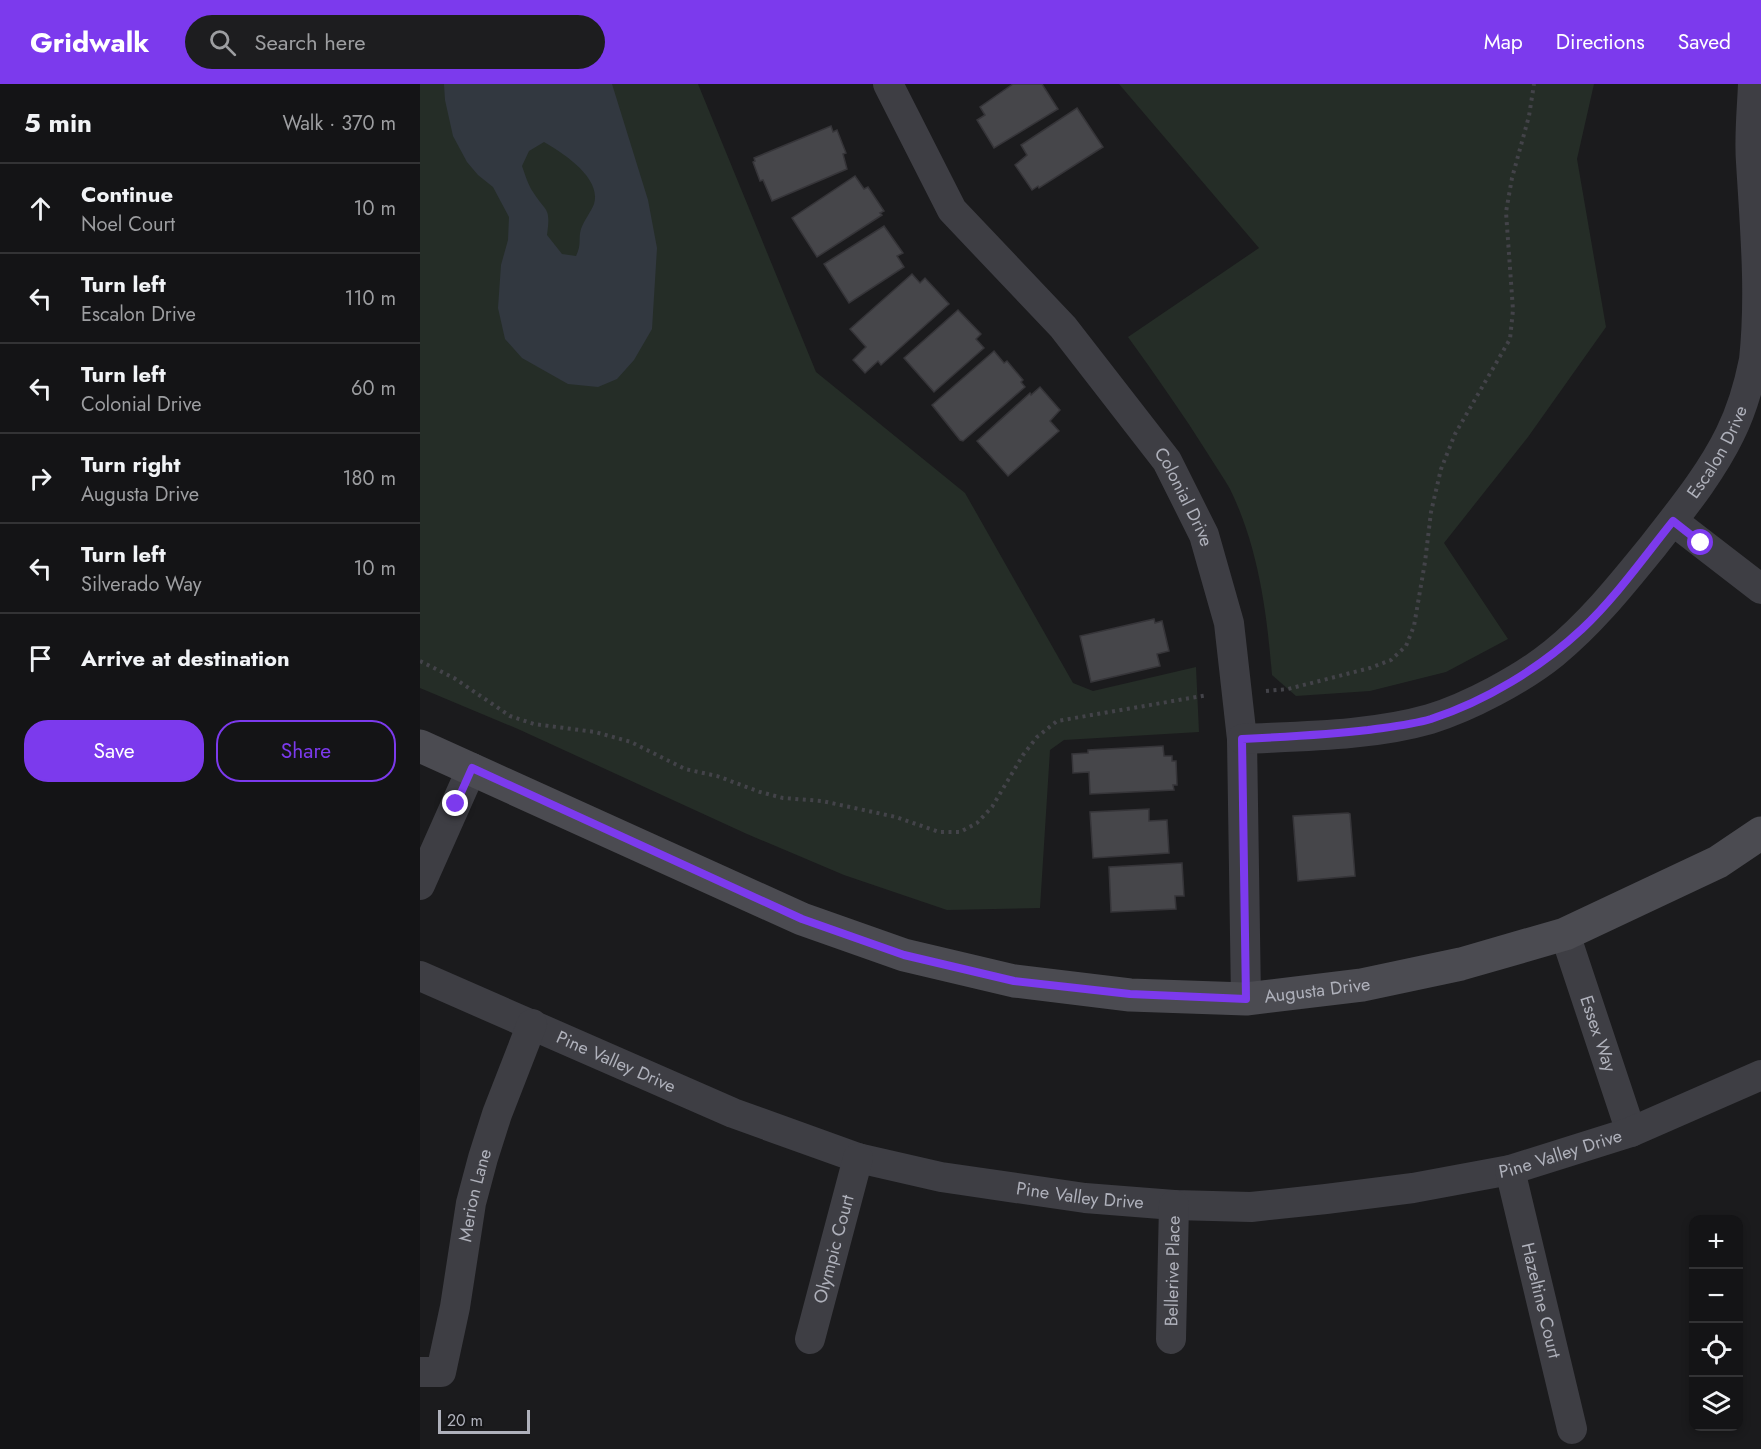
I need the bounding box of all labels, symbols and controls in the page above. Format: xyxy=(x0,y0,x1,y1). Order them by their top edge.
search box xyxy=(185,15,605,69)
text: Gridwalk xyxy=(30,22,149,63)
icon: search xyxy=(206,26,239,59)
text: Search here xyxy=(254,26,366,58)
text: Map xyxy=(1484,27,1523,57)
text: Directions xyxy=(1556,27,1645,57)
text: Saved xyxy=(1678,27,1731,57)
text: 5 min xyxy=(24,104,92,142)
text: Walk · 370 m xyxy=(282,109,396,138)
text: Continue xyxy=(81,178,173,210)
icon: ahead xyxy=(24,192,57,225)
text: 10 m xyxy=(353,194,396,223)
text: Noel Court xyxy=(81,210,175,239)
text: Turn left xyxy=(81,268,166,300)
icon: left xyxy=(24,282,57,315)
text: 110 m xyxy=(344,284,396,313)
text: Escalon Drive xyxy=(81,300,196,329)
text: Turn left xyxy=(81,358,166,390)
icon: left xyxy=(24,372,57,405)
text: 60 m xyxy=(351,374,396,403)
text: Colonial Drive xyxy=(81,390,202,419)
street label: Escalon Drive xyxy=(1681,402,1754,504)
street label: Colonial Drive xyxy=(1148,442,1220,549)
text: Turn right xyxy=(81,448,181,480)
icon: right xyxy=(24,462,57,495)
text: 180 m xyxy=(342,464,396,493)
text: Augusta Drive xyxy=(81,480,199,509)
route start xyxy=(1687,529,1713,555)
text: Turn left xyxy=(81,538,166,570)
icon: left xyxy=(24,552,57,585)
text: 10 m xyxy=(353,554,396,583)
text: Silverado Way xyxy=(81,570,201,599)
icon: arrive xyxy=(24,642,57,675)
text: Arrive at destination xyxy=(81,642,290,674)
button: Save xyxy=(24,720,204,782)
button: Share xyxy=(216,720,396,782)
route end xyxy=(442,790,468,816)
street label: Augusta Drive xyxy=(1263,971,1372,1010)
street label: Essex Way xyxy=(1573,992,1623,1075)
street label: Pine Valley Drive xyxy=(552,1024,680,1099)
street label: Pine Valley Drive xyxy=(1496,1123,1625,1185)
street label: Merion Lane xyxy=(452,1145,498,1244)
street label: Pine Valley Drive xyxy=(1015,1175,1145,1216)
street label: Olympic Court xyxy=(807,1191,861,1306)
street label: Bellerive Place xyxy=(1158,1215,1187,1327)
map controls xyxy=(1689,1215,1743,1431)
button: + xyxy=(1689,1215,1743,1269)
street label: Hazeltine Court xyxy=(1515,1240,1568,1362)
button: − xyxy=(1689,1269,1743,1323)
button: locate xyxy=(1689,1323,1743,1377)
button: layers xyxy=(1689,1377,1743,1431)
scale bar xyxy=(438,1407,530,1434)
text: 20 m xyxy=(447,1409,483,1432)

